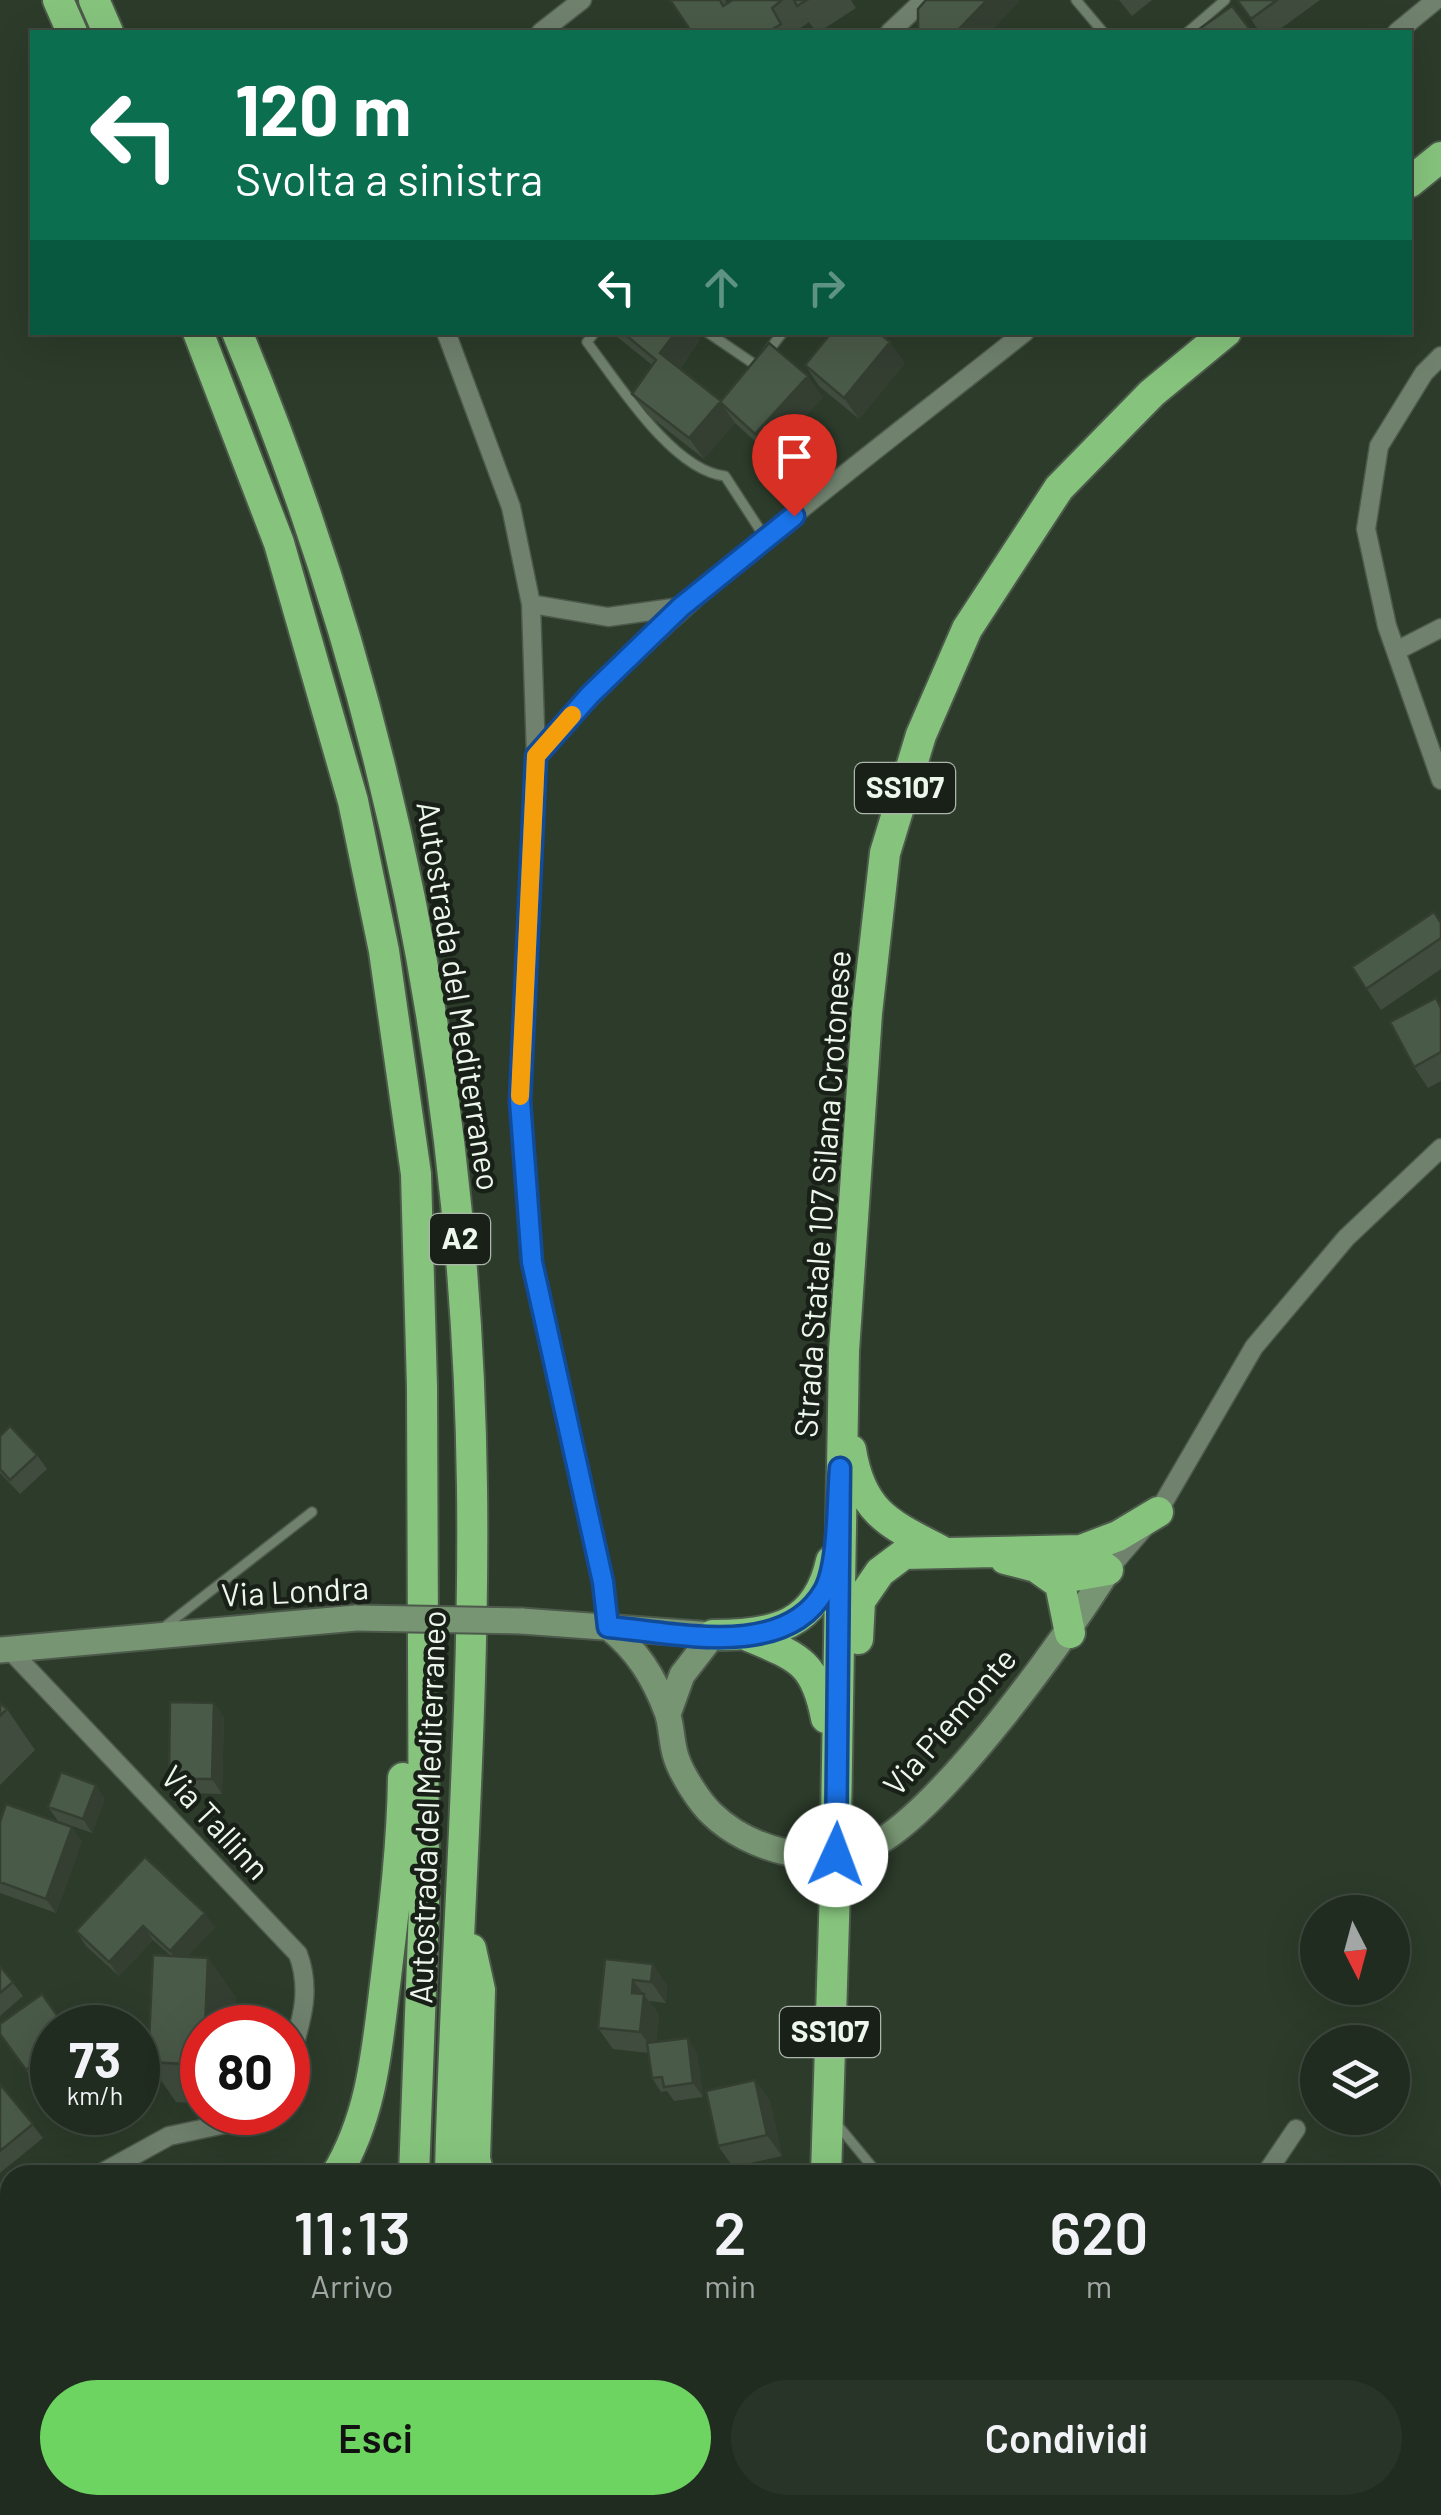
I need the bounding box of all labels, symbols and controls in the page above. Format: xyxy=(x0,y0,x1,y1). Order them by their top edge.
text: 120 m xyxy=(235,66,411,150)
icon: left xyxy=(70,70,200,200)
text: Svolta a sinistra xyxy=(235,151,543,205)
icon: left xyxy=(589,260,644,315)
icon: ahead xyxy=(694,260,749,315)
icon: right xyxy=(799,260,854,315)
pin xyxy=(752,414,837,517)
icon: arrive xyxy=(767,429,822,484)
road number: SS107 xyxy=(855,763,955,813)
street label: Autostrada del Mediterraneo xyxy=(410,798,510,1193)
street label: Strada Statale 107 Silana Crotonese xyxy=(785,949,857,1439)
road number: A2 xyxy=(430,1214,490,1264)
street label: Via Londra xyxy=(220,1567,370,1613)
street label: Autostrada del Mediterraneo xyxy=(400,1610,452,2004)
street label: Via Piemonte xyxy=(874,1639,1023,1802)
street label: Via Tallinn xyxy=(154,1757,279,1886)
position arrow xyxy=(784,1803,888,1907)
north arrow xyxy=(1300,1895,1410,2005)
map controls xyxy=(1300,1895,1410,2135)
speed limit sign: 80 xyxy=(180,2005,310,2135)
road number: SS107 xyxy=(780,2007,880,2057)
button: layers xyxy=(1300,2025,1410,2135)
text: 73 xyxy=(69,2028,121,2088)
text: km/h xyxy=(67,2080,123,2110)
text: 11:13 xyxy=(294,2195,411,2267)
text: 2 xyxy=(714,2195,747,2267)
text: 620 xyxy=(1050,2195,1148,2267)
text: Arrivo xyxy=(311,2266,394,2304)
text: min xyxy=(704,2266,756,2304)
text: m xyxy=(1086,2266,1112,2304)
button: Esci xyxy=(40,2380,711,2495)
button: Condividi xyxy=(731,2380,1402,2495)

